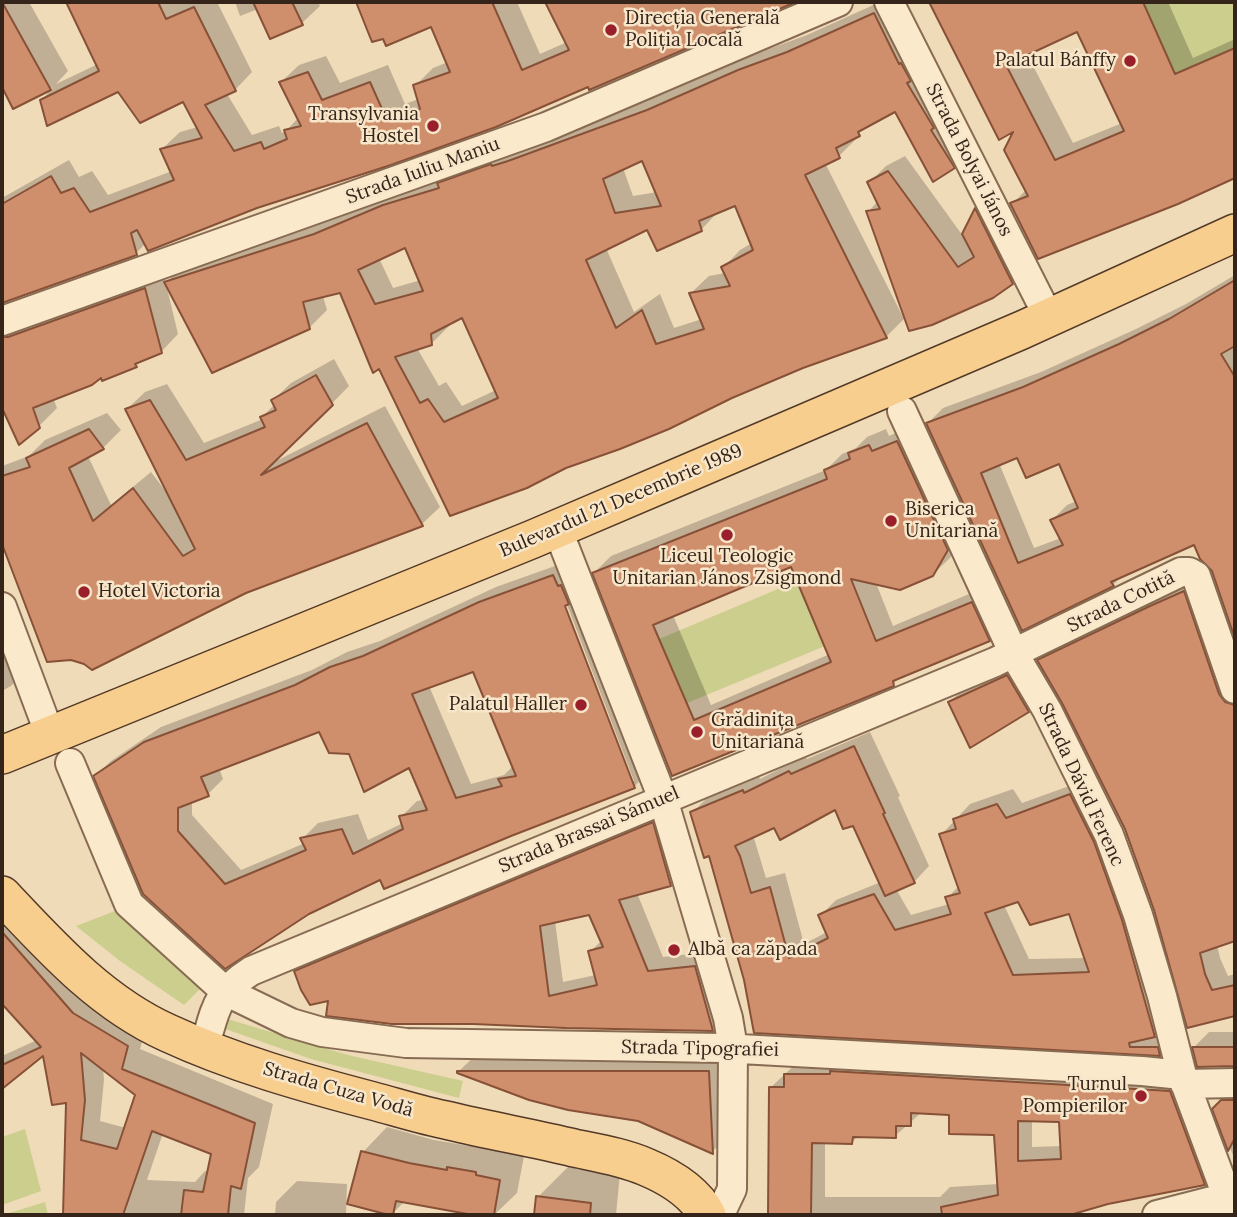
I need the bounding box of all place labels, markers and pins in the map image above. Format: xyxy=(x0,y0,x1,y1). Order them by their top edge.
place label: Direcția Generală Poliția Locală xyxy=(625,8,780,52)
marker: Direcția Generală Poliția Locală xyxy=(603,22,619,38)
place label: Palatul Bánffy xyxy=(995,50,1116,72)
marker: Palatul Bánffy xyxy=(1122,53,1138,69)
place label: Transylvania Hostel xyxy=(308,104,419,148)
marker: Transylvania Hostel xyxy=(425,118,441,134)
place label: Biserica Unitariană xyxy=(905,499,998,543)
marker: Biserica Unitariană xyxy=(883,513,899,529)
marker: Liceul Teologic Unitarian János Zsigmond xyxy=(719,527,735,543)
place label: Liceul Teologic Unitarian János Zsigmond xyxy=(613,546,841,590)
place label: Hotel Victoria xyxy=(98,581,221,603)
marker: Hotel Victoria xyxy=(76,584,92,600)
place label: Palatul Haller xyxy=(449,694,567,716)
marker: Palatul Haller xyxy=(573,697,589,713)
place label: Grădinița Unitariană xyxy=(711,710,804,754)
marker: Grădinița Unitariană xyxy=(689,724,705,740)
place label: Albă ca zăpada xyxy=(688,939,818,961)
marker: Albă ca zăpada xyxy=(666,942,682,958)
place label: Turnul Pompierilor xyxy=(1023,1074,1127,1118)
marker: Turnul Pompierilor xyxy=(1133,1088,1149,1104)

